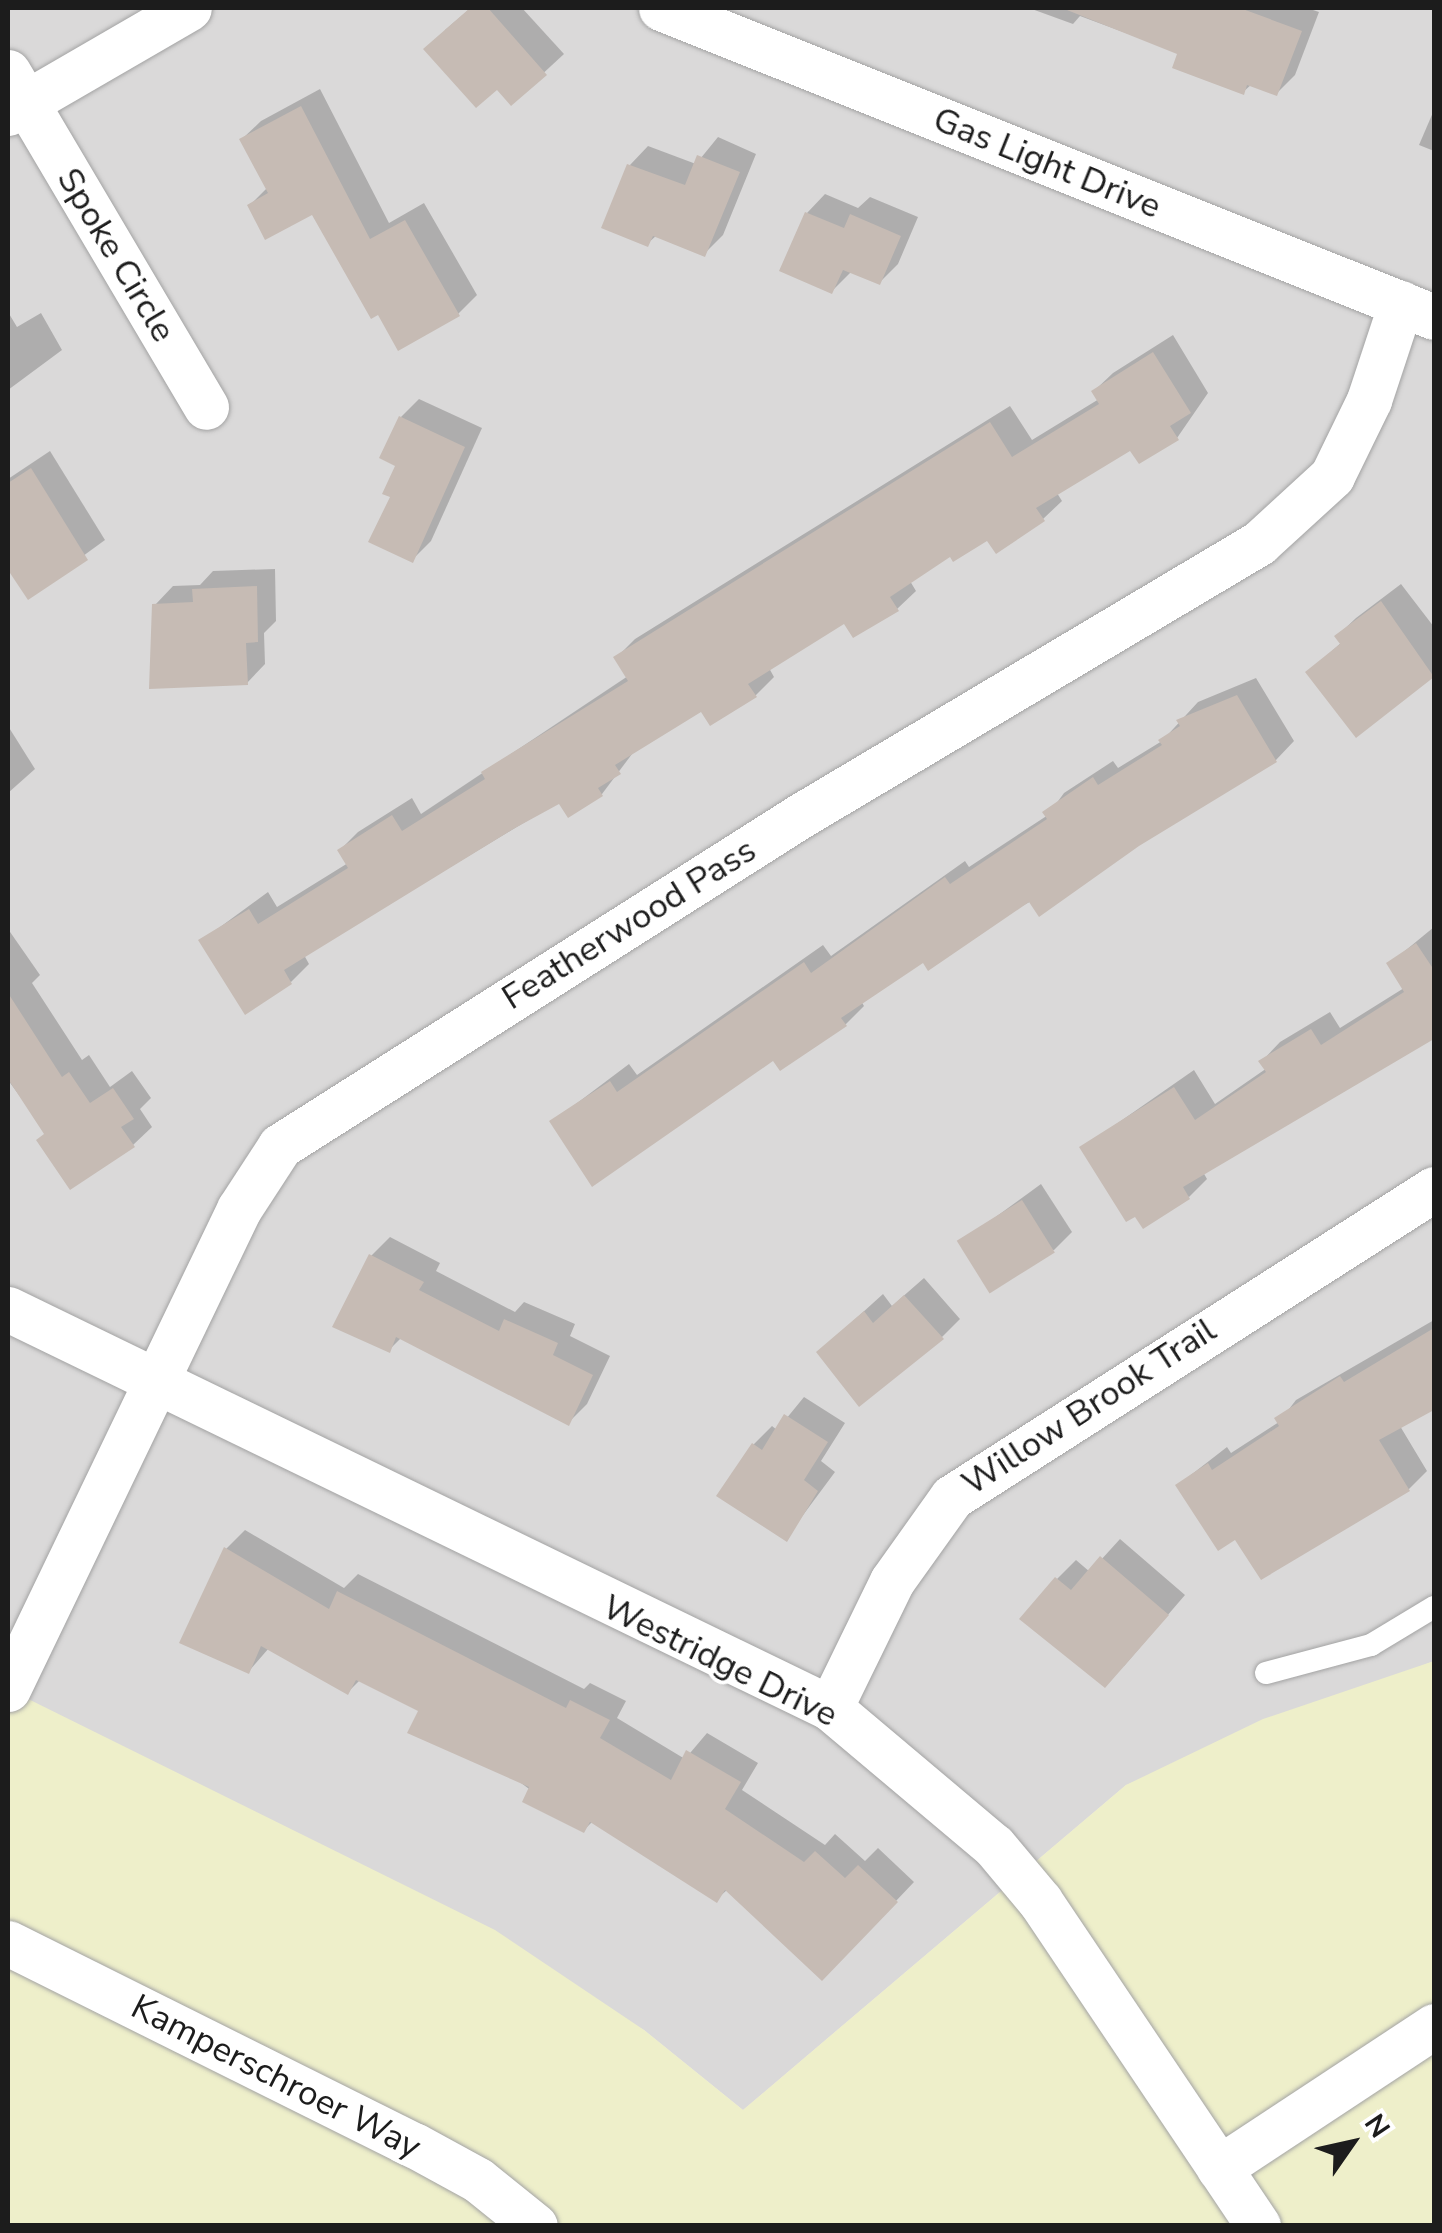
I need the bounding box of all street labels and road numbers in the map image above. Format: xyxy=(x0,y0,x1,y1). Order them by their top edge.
street label: Gas Light Drive xyxy=(927,98,1167,228)
street label: Spoke Circle xyxy=(48,161,184,349)
street label: Featherwood Pass xyxy=(494,829,764,1019)
street label: Willow Brook Trail xyxy=(954,1309,1224,1505)
street label: Westridge Drive xyxy=(596,1586,844,1736)
street label: Kamperschroer Way xyxy=(124,1986,428,2168)

